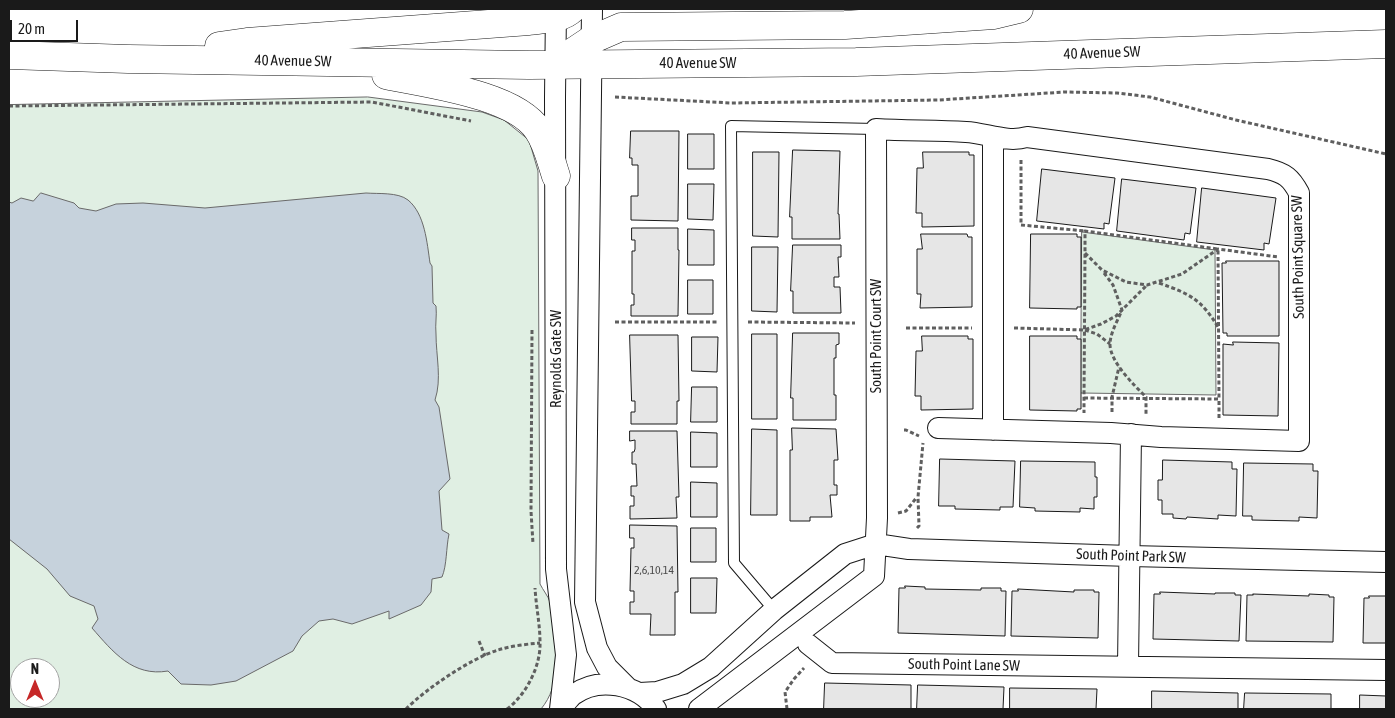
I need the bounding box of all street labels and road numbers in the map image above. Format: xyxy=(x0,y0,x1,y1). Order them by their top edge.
street label: 40 Avenue SW xyxy=(1063,43,1141,63)
street label: 40 Avenue SW xyxy=(254,51,332,71)
street label: 40 Avenue SW xyxy=(660,54,736,72)
street label: South Point Square SW xyxy=(1288,195,1308,319)
street label: South Point Court SW xyxy=(867,279,885,393)
street label: Reynolds Gate SW xyxy=(547,310,565,408)
street label: South Point Park SW xyxy=(1076,545,1186,567)
street label: South Point Lane SW xyxy=(908,655,1020,675)

